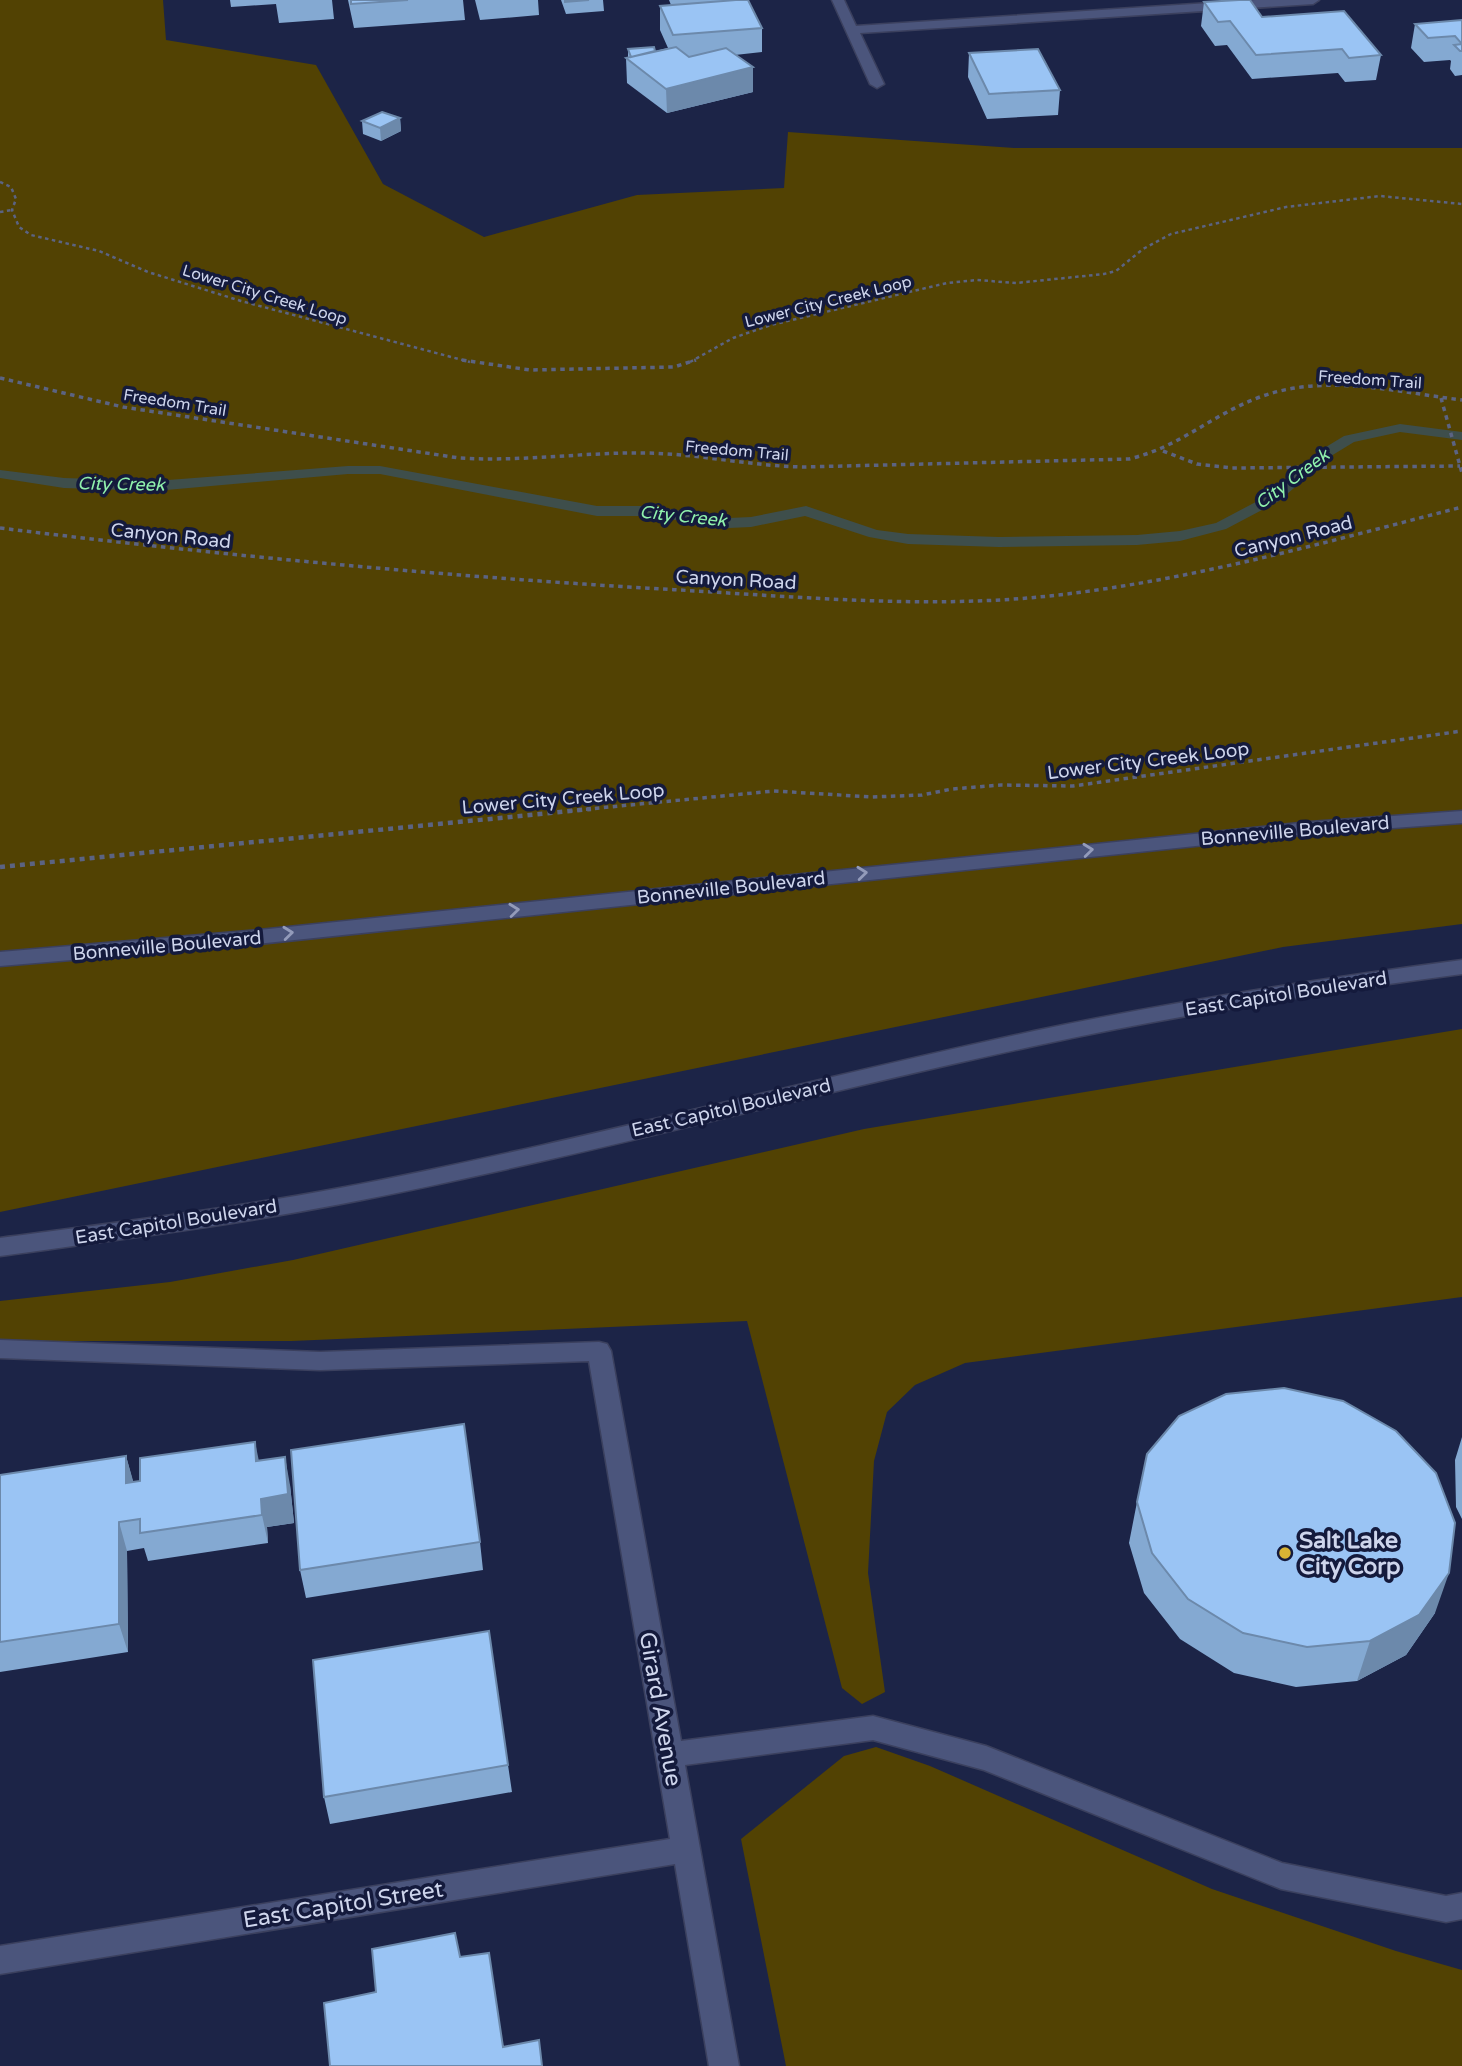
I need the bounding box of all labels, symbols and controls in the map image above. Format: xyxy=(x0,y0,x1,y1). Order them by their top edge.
street label: Lower City Creek Loop xyxy=(180,260,350,330)
street label: Lower City Creek Loop xyxy=(743,272,914,332)
street label: Freedom Trail xyxy=(1317,366,1422,394)
street label: Freedom Trail xyxy=(122,385,228,421)
street label: Freedom Trail xyxy=(684,437,790,465)
water label: City Creek xyxy=(1251,443,1334,514)
water label: City Creek xyxy=(77,472,166,496)
water label: City Creek xyxy=(638,500,729,532)
street label: Canyon Road xyxy=(1232,512,1355,562)
street label: Canyon Road xyxy=(109,519,232,553)
street label: Canyon Road xyxy=(675,566,797,594)
street label: Lower City Creek Loop xyxy=(1046,738,1250,784)
street label: Lower City Creek Loop xyxy=(461,779,665,819)
street label: Bonneville Boulevard xyxy=(1200,812,1390,850)
one-way arrow xyxy=(1083,843,1094,858)
one-way arrow xyxy=(857,866,868,881)
street label: Bonneville Boulevard xyxy=(636,867,827,909)
one-way arrow xyxy=(508,902,520,917)
one-way arrow xyxy=(282,926,293,941)
street label: Bonneville Boulevard xyxy=(72,927,262,965)
street label: East Capitol Boulevard xyxy=(1184,967,1389,1021)
street label: East Capitol Boulevard xyxy=(629,1074,833,1142)
street label: East Capitol Boulevard xyxy=(74,1195,279,1249)
place label: Salt Lake City Corp xyxy=(1299,1527,1401,1581)
marker: Salt Lake City Corp xyxy=(1277,1545,1293,1561)
street label: Girard Avenue xyxy=(633,1630,687,1788)
street label: East Capitol Street xyxy=(241,1875,445,1935)

